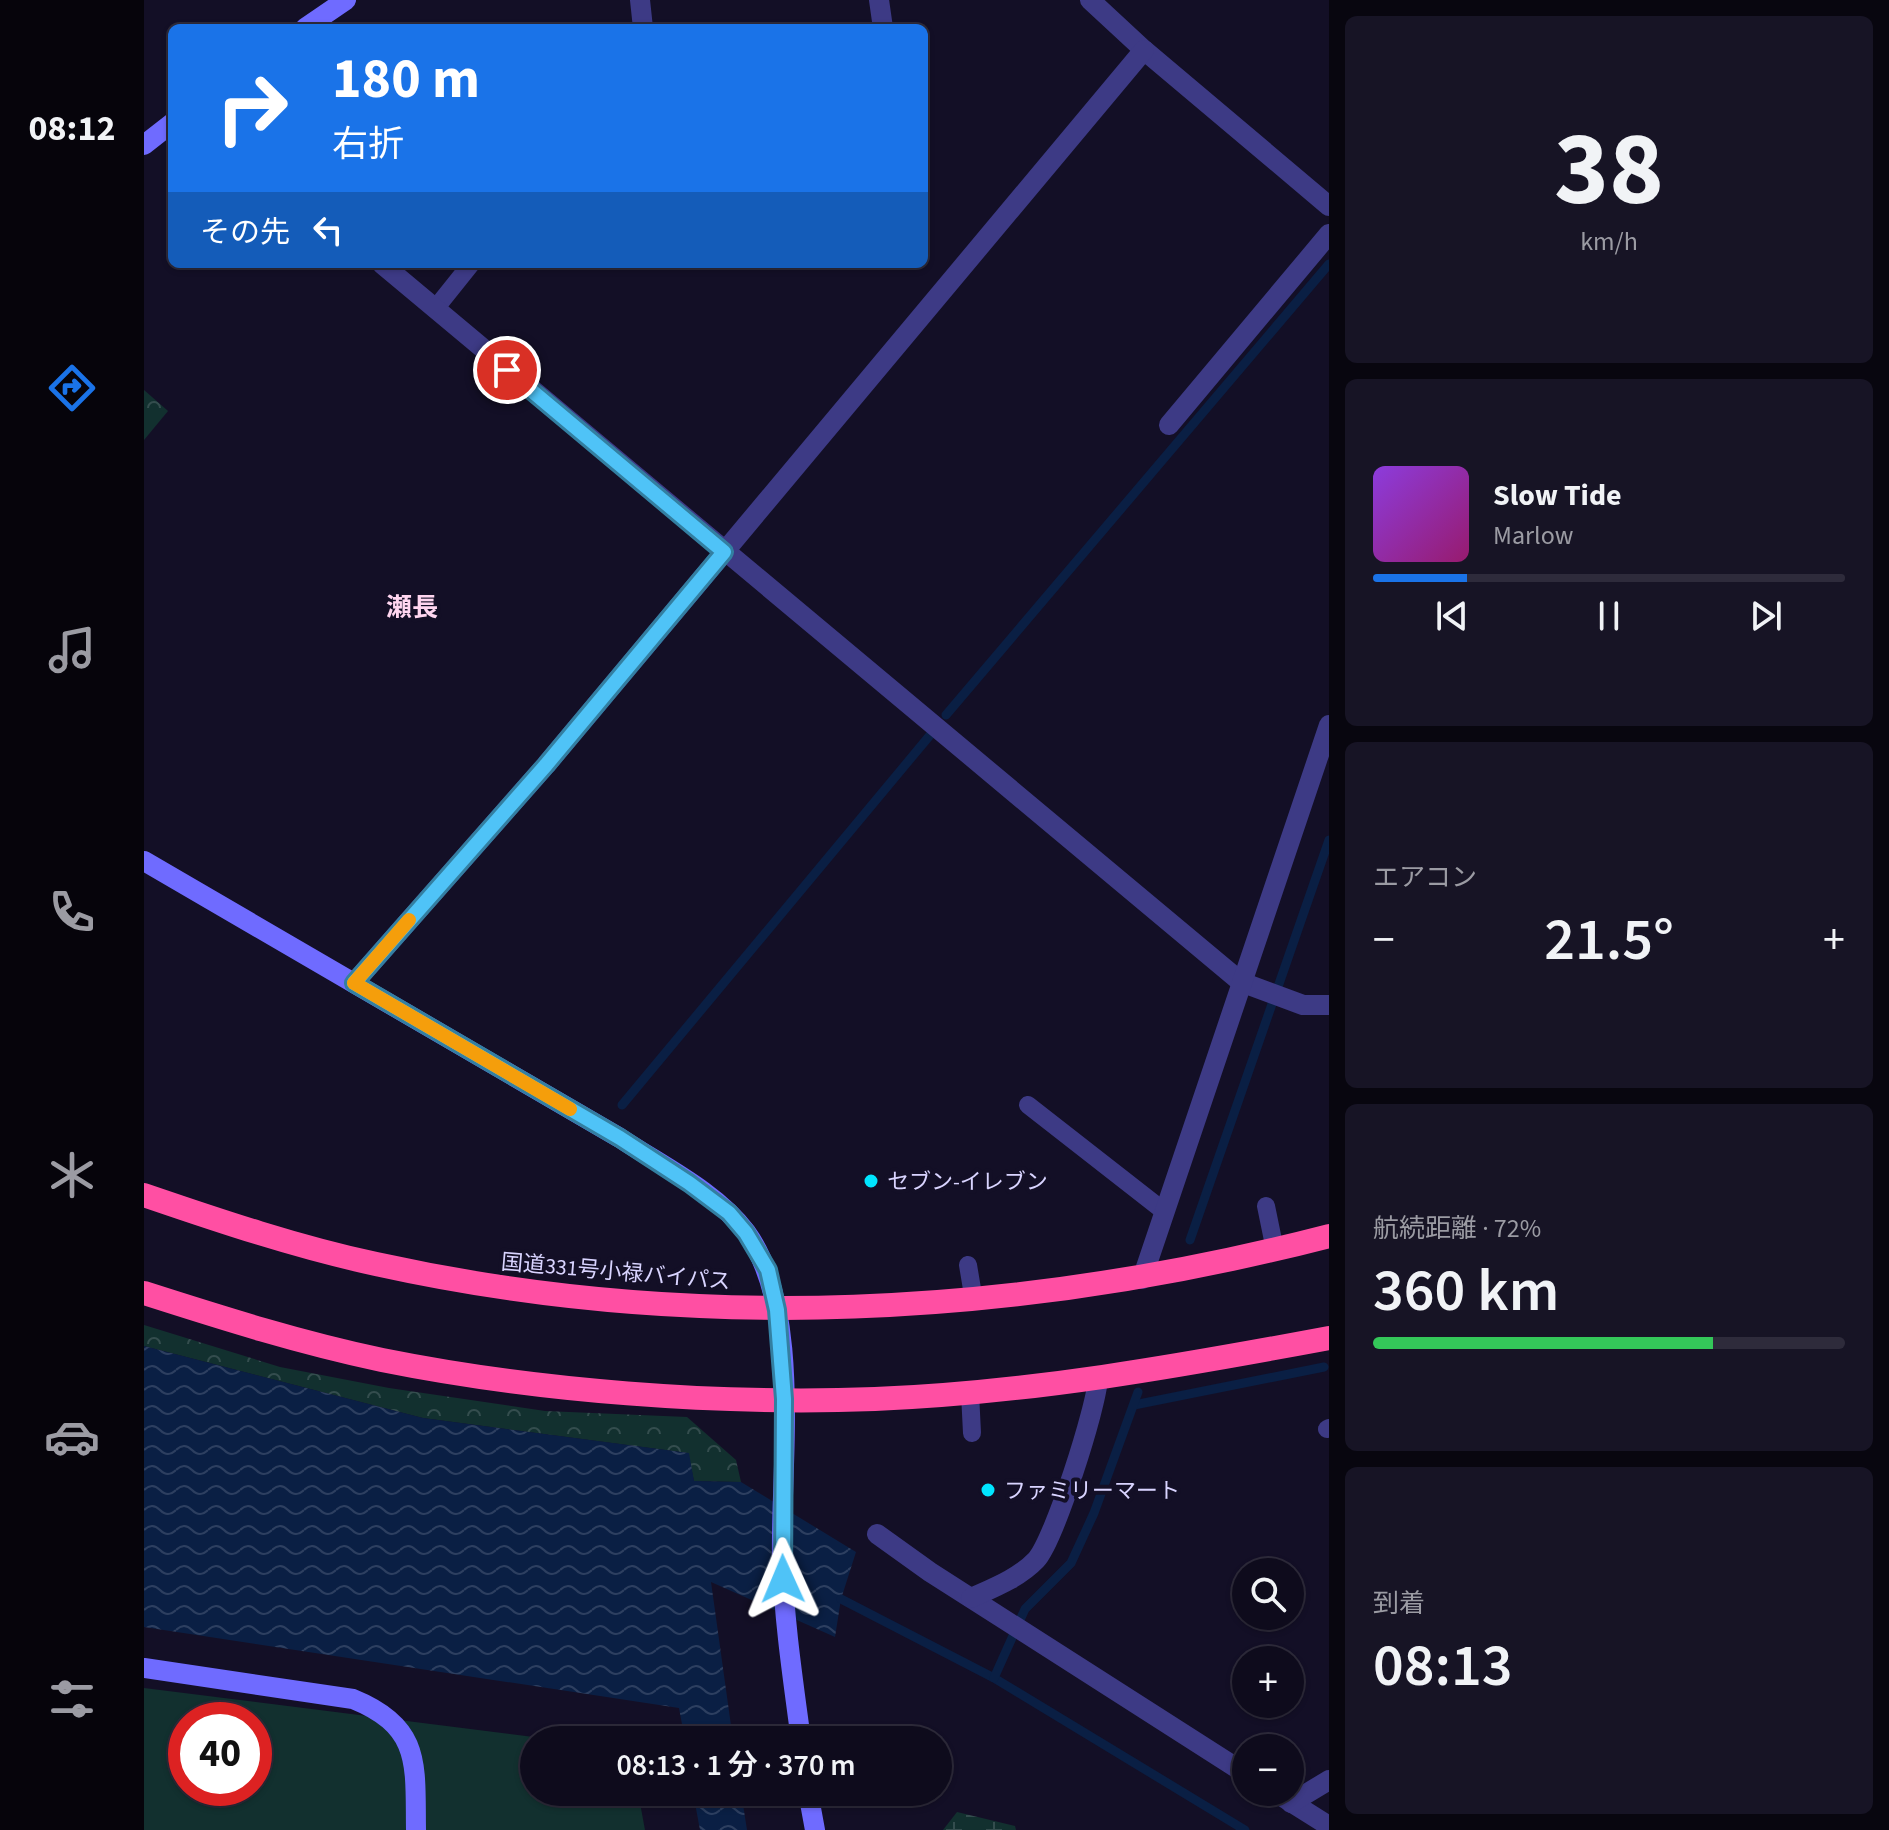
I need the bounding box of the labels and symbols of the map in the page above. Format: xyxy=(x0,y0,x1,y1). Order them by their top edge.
pin xyxy=(473,336,541,404)
district label: 瀬長 xyxy=(386,589,438,626)
place label: セブン-イレブン xyxy=(887,1166,1048,1198)
marker: セブン-イレブン xyxy=(862,1172,880,1190)
street label: 国道331号小禄バイパス xyxy=(500,1246,732,1298)
place label: ファミリーマート xyxy=(1004,1475,1180,1507)
marker: ファミリーマート xyxy=(979,1481,997,1499)
position arrow xyxy=(741,1537,825,1621)
speed limit sign: 40 xyxy=(168,1702,272,1806)

